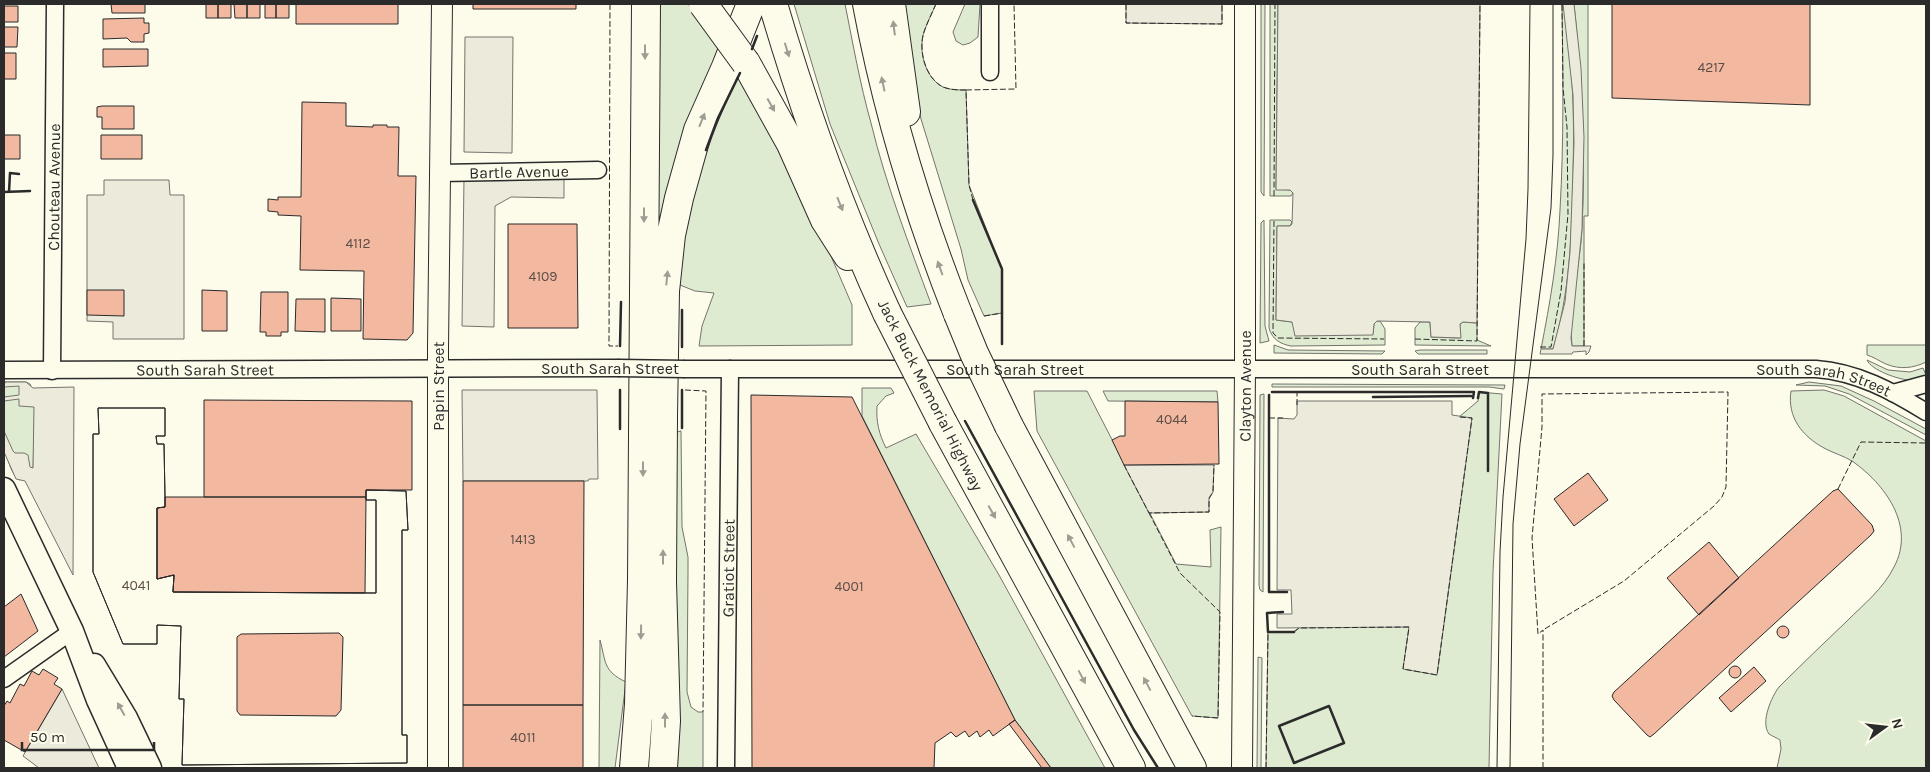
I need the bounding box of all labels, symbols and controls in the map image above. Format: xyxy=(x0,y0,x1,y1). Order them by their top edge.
one-way arrow xyxy=(890,20,898,36)
one-way arrow xyxy=(783,43,791,58)
one-way arrow xyxy=(641,45,649,61)
house number: 4217 xyxy=(1697,59,1725,76)
one-way arrow xyxy=(879,76,887,92)
one-way arrow xyxy=(766,99,775,112)
one-way arrow xyxy=(698,112,706,127)
street label: Chouteau Avenue xyxy=(44,123,64,251)
street label: Bartle Avenue xyxy=(469,162,569,182)
one-way arrow xyxy=(837,197,845,211)
one-way arrow xyxy=(640,207,648,223)
house number: 4112 xyxy=(345,235,371,252)
one-way arrow xyxy=(936,260,944,275)
house number: 4109 xyxy=(529,268,557,285)
one-way arrow xyxy=(663,270,671,286)
street label: Jack Buck Memorial Highway xyxy=(874,296,987,495)
street label: Clayton Avenue xyxy=(1235,330,1255,442)
street label: Papin Street xyxy=(429,341,448,431)
street label: South Sarah Street xyxy=(541,359,679,378)
street label: South Sarah Street xyxy=(136,360,274,380)
street label: South Sarah Street xyxy=(946,360,1084,379)
street label: South Sarah Street xyxy=(1351,360,1489,379)
street label: South Sarah Street xyxy=(1756,360,1894,400)
house number: 4044 xyxy=(1156,411,1188,428)
one-way arrow xyxy=(638,461,646,477)
one-way arrow xyxy=(988,505,996,519)
street label: Gratiot Street xyxy=(719,519,738,617)
house number: 1413 xyxy=(510,531,536,548)
one-way arrow xyxy=(1066,534,1075,547)
one-way arrow xyxy=(659,549,667,565)
house number: 4041 xyxy=(122,577,150,594)
house number: 4001 xyxy=(834,578,864,595)
one-way arrow xyxy=(637,624,645,640)
one-way arrow xyxy=(1078,669,1086,684)
one-way arrow xyxy=(1143,677,1151,691)
one-way arrow xyxy=(117,701,125,716)
north arrow xyxy=(1860,702,1910,752)
one-way arrow xyxy=(661,711,669,727)
text: N xyxy=(1888,717,1907,731)
scale bar xyxy=(22,720,155,752)
text: 50 m xyxy=(30,728,65,746)
house number: 4011 xyxy=(510,729,536,746)

